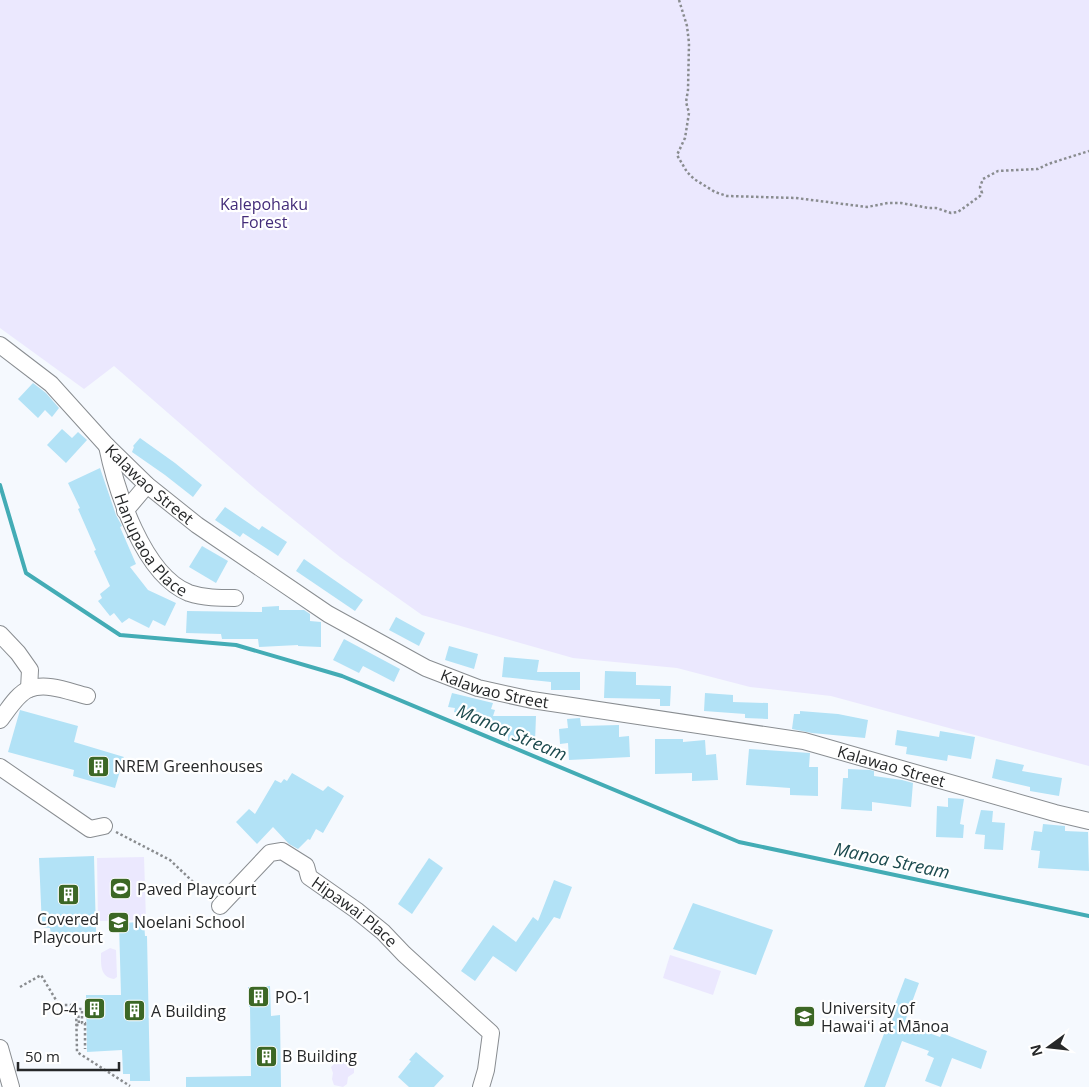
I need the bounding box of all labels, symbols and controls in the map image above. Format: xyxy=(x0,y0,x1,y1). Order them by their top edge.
park label: Kalepohaku Forest xyxy=(220,193,308,233)
street label: Kalawao Street xyxy=(100,439,199,529)
street label: Hanupaoa Place xyxy=(110,490,191,601)
street label: Kalawao Street xyxy=(437,664,551,713)
water label: Manoa Stream xyxy=(453,698,571,766)
street label: Kalawao Street xyxy=(835,740,948,792)
building icon: NREM Greenhouses xyxy=(86,754,110,778)
place label: NREM Greenhouses xyxy=(114,755,263,777)
water label: Manoa Stream xyxy=(832,836,952,884)
street label: Hipawai Place xyxy=(307,871,402,952)
sports icon: Paved Playcourt xyxy=(109,877,133,901)
place label: Paved Playcourt xyxy=(137,878,257,900)
building icon: Covered Playcourt xyxy=(56,883,80,907)
place label: Covered Playcourt xyxy=(33,908,103,948)
school or university icon: Noelani School xyxy=(106,910,130,934)
place label: Noelani School xyxy=(134,911,245,933)
building icon: PO-1 xyxy=(247,985,271,1009)
place label: PO-1 xyxy=(275,986,311,1008)
building icon: PO-4 xyxy=(82,997,106,1021)
place label: University of Hawaiʻi at Mānoa xyxy=(821,997,949,1037)
place label: PO-4 xyxy=(42,998,78,1020)
building icon: A Building xyxy=(123,999,147,1023)
place label: A Building xyxy=(151,1000,226,1022)
school or university icon: University of Hawaiʻi at Mānoa xyxy=(793,1005,817,1029)
north arrow xyxy=(1024,1022,1074,1072)
scale bar xyxy=(18,1040,119,1072)
text: N xyxy=(1025,1043,1047,1058)
building icon: B Building xyxy=(254,1044,278,1068)
place label: B Building xyxy=(282,1045,357,1067)
text: 50 m xyxy=(25,1046,60,1066)

